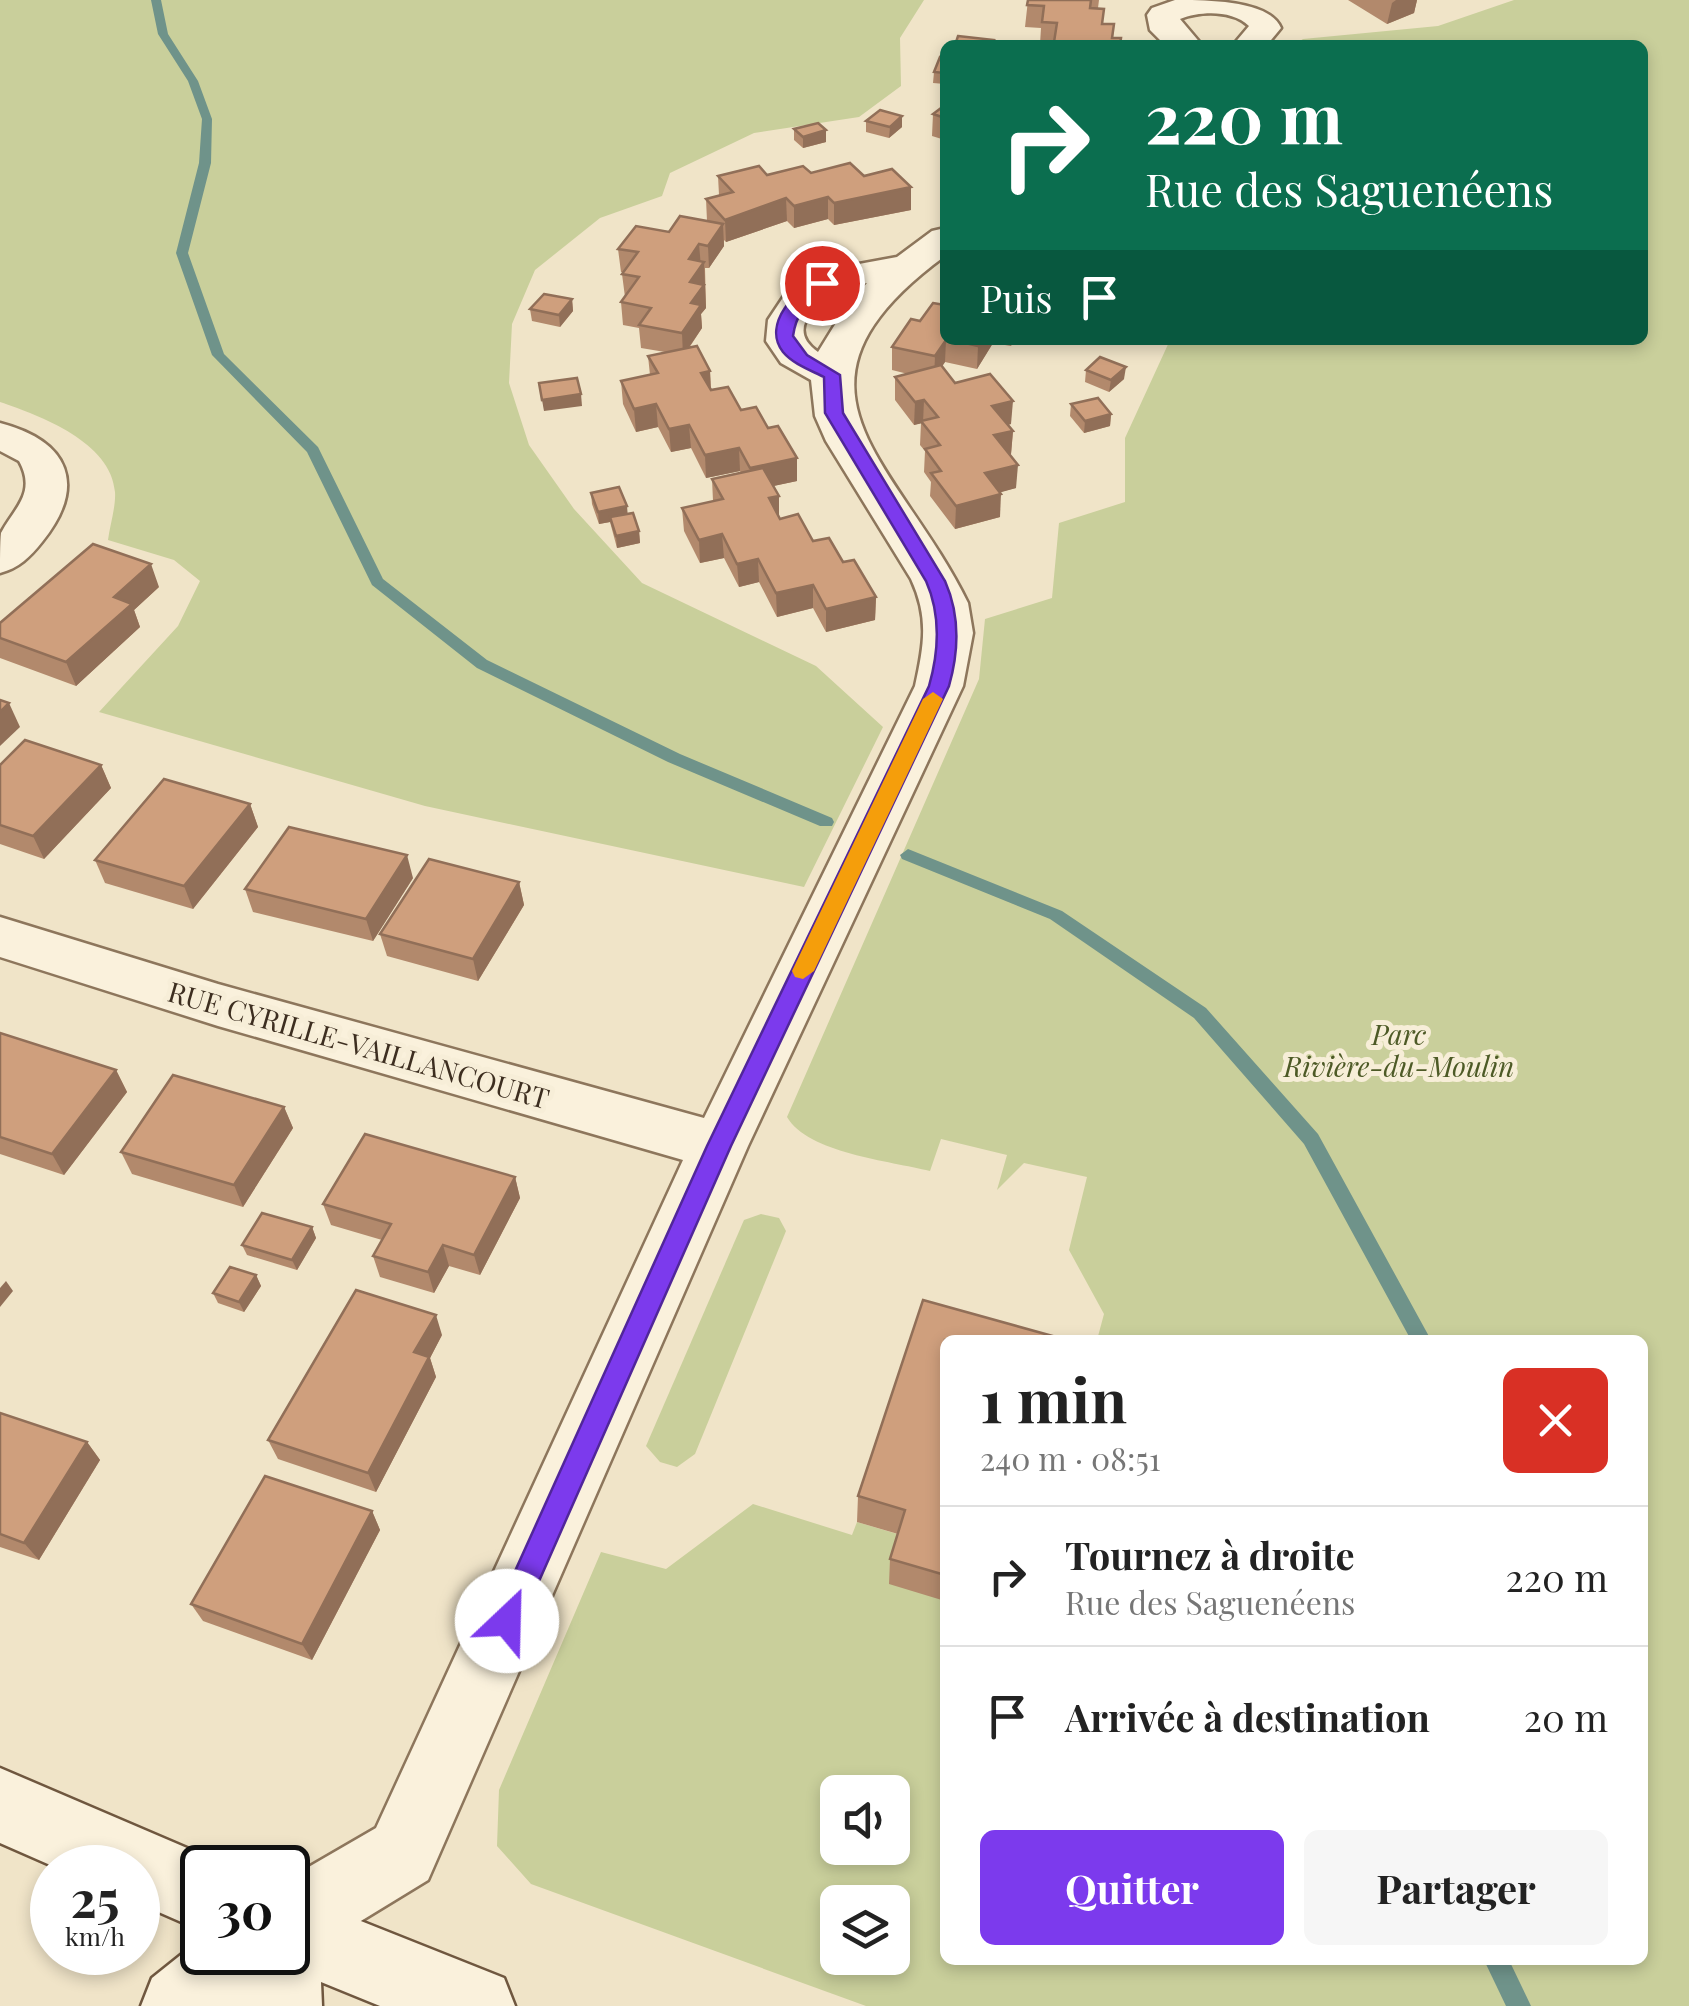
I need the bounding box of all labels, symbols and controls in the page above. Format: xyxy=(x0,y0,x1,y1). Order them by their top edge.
text: 220 m xyxy=(1145,68,1343,162)
icon: right xyxy=(980,80,1110,210)
text: Rue des Saguenéens xyxy=(1145,158,1553,218)
pin xyxy=(780,241,865,326)
icon: arrive xyxy=(795,256,850,311)
icon: arrive xyxy=(1072,270,1127,325)
text: Puis xyxy=(980,272,1052,323)
street label: RUE CYRILLE-VAILLANCOURT xyxy=(164,972,554,1116)
park label: Parc Rivière-du-Moulin xyxy=(1283,1015,1514,1084)
text: 1 min xyxy=(980,1358,1127,1438)
button: close xyxy=(1503,1368,1608,1473)
text: 240 m · 08:51 xyxy=(980,1436,1161,1479)
text: Tournez à droite xyxy=(1065,1529,1355,1580)
icon: right xyxy=(980,1549,1035,1604)
text: 220 m xyxy=(1506,1551,1608,1602)
position arrow xyxy=(455,1569,559,1673)
text: Rue des Saguenéens xyxy=(1065,1580,1355,1623)
icon: arrive xyxy=(980,1689,1035,1744)
text: Arrivée à destination xyxy=(1065,1691,1430,1742)
text: 20 m xyxy=(1524,1691,1608,1742)
map controls xyxy=(820,1775,910,1975)
button: sound xyxy=(820,1775,910,1865)
button: Quitter xyxy=(980,1830,1284,1945)
button: Partager xyxy=(1304,1830,1608,1945)
speed limit sign: 30 xyxy=(180,1845,310,1975)
text: 25 xyxy=(70,1864,120,1931)
button: layers xyxy=(820,1885,910,1975)
text: km/h xyxy=(65,1919,125,1952)

